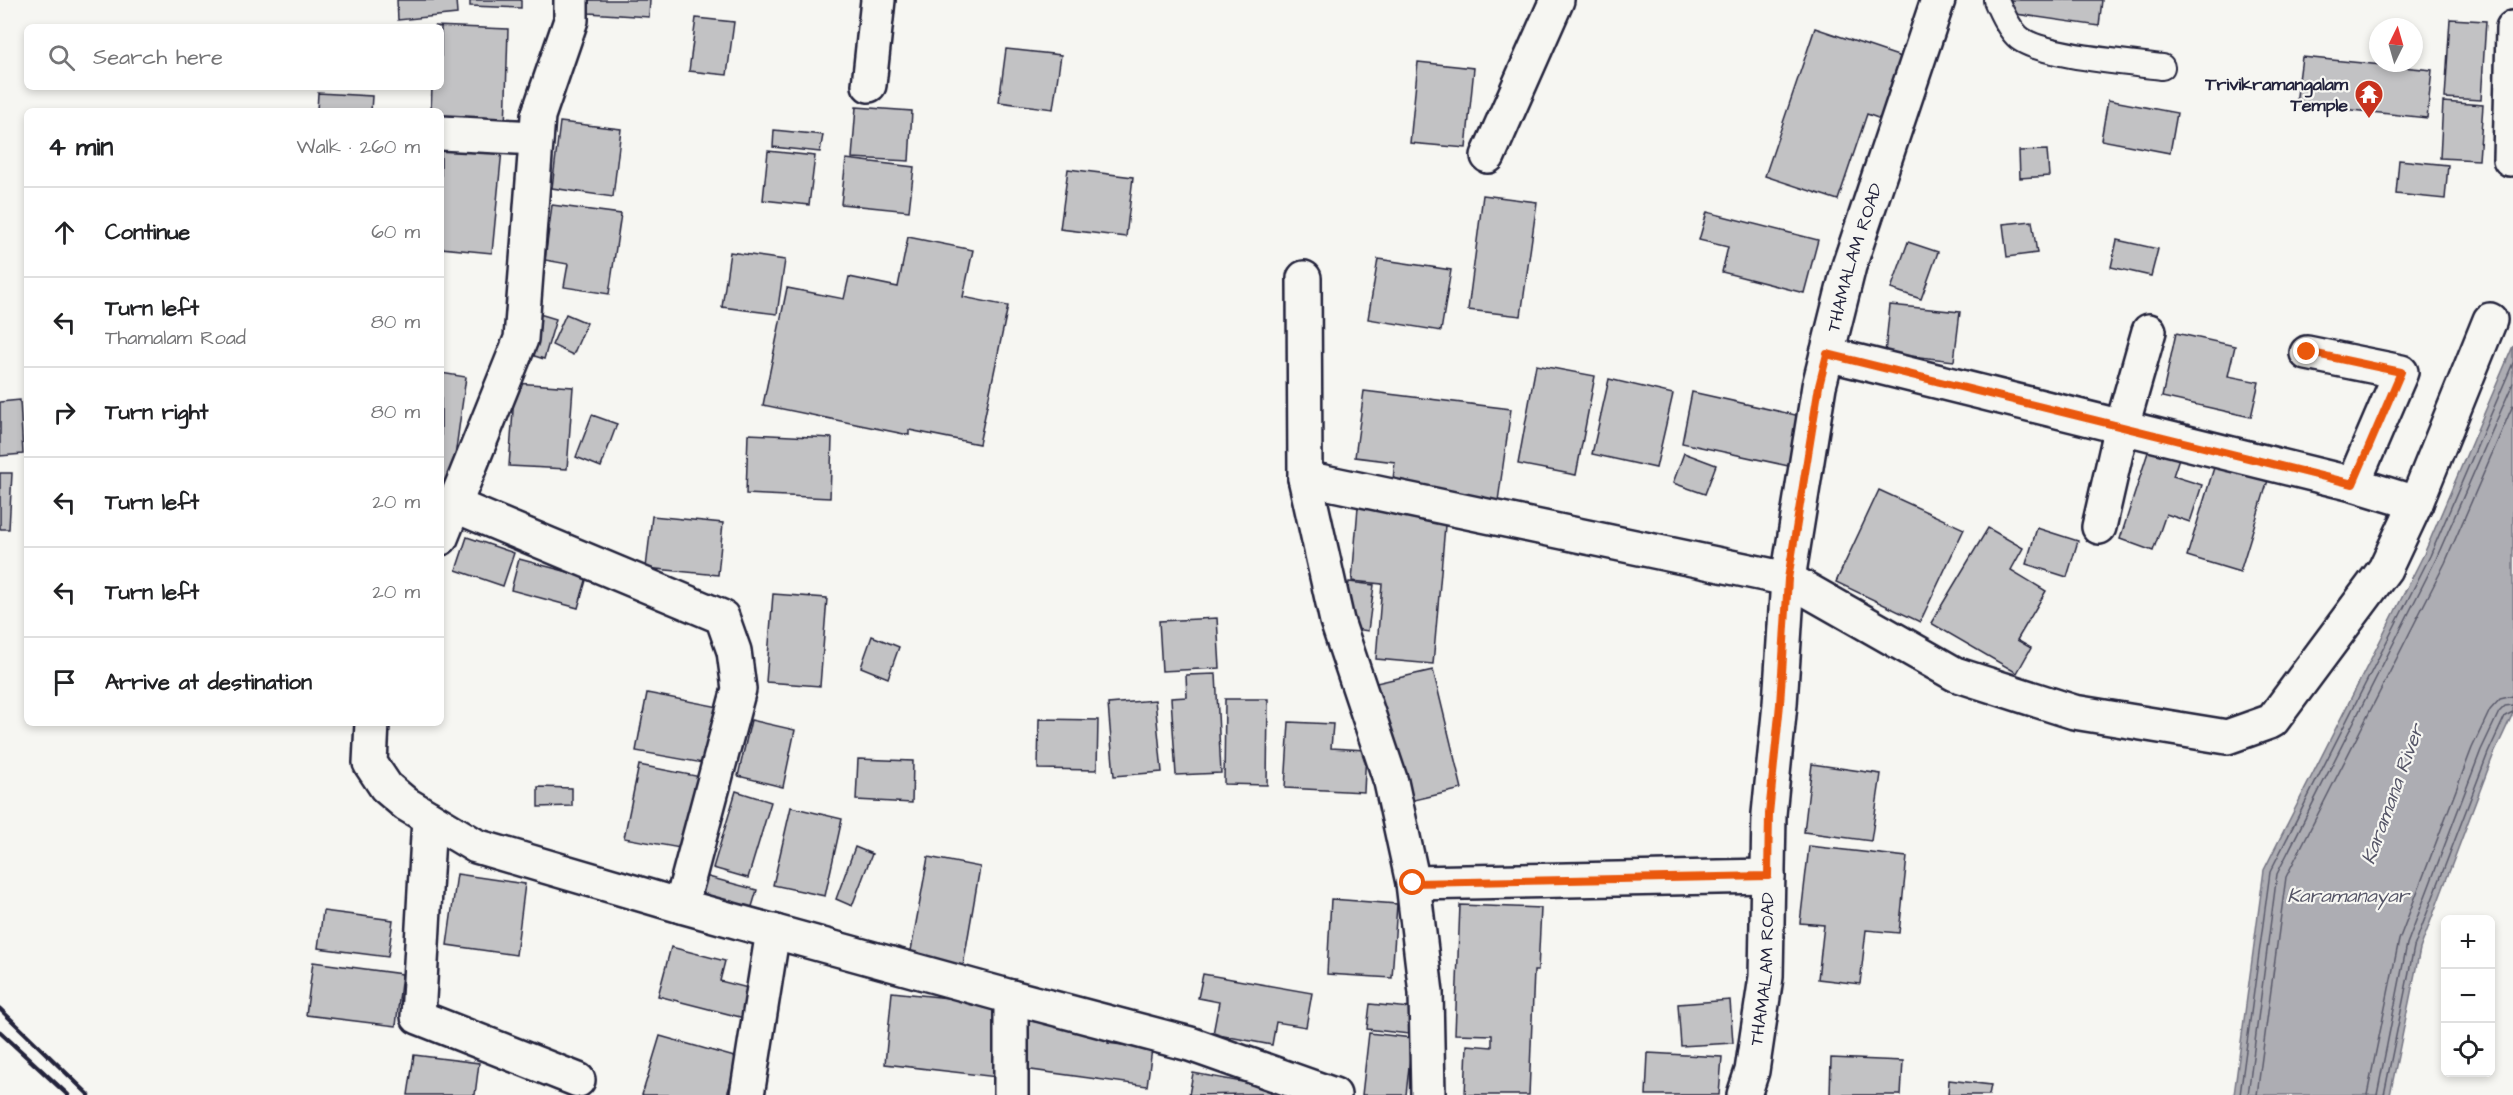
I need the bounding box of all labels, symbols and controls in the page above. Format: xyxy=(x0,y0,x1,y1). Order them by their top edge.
north arrow xyxy=(2369,18,2423,72)
search box xyxy=(24,24,444,90)
icon: search xyxy=(45,41,78,74)
text: Search here xyxy=(93,42,223,73)
place label: Trivikramangalam Temple xyxy=(2204,72,2349,118)
temple icon: Trivikramangalam Temple xyxy=(2353,78,2385,120)
text: 4 min xyxy=(48,129,113,165)
text: Walk · 260 m xyxy=(297,133,420,161)
street label: THAMALAM ROAD xyxy=(1821,180,1889,335)
icon: ahead xyxy=(48,216,81,249)
text: Continue xyxy=(105,217,190,248)
text: 60 m xyxy=(371,218,420,246)
text: Turn left xyxy=(105,293,199,324)
icon: left xyxy=(48,306,81,339)
text: 80 m xyxy=(371,308,420,336)
text: Thamalam Road xyxy=(105,324,246,352)
route end xyxy=(2293,338,2319,364)
icon: right xyxy=(48,396,81,429)
text: Turn right xyxy=(105,397,208,428)
text: 80 m xyxy=(371,398,420,426)
icon: left xyxy=(48,486,81,519)
text: Turn left xyxy=(105,487,199,518)
text: 20 m xyxy=(372,488,420,516)
icon: left xyxy=(48,576,81,609)
text: Turn left xyxy=(105,577,199,608)
text: 20 m xyxy=(372,578,420,606)
icon: arrive xyxy=(48,666,81,699)
text: Arrive at destination xyxy=(105,667,312,698)
water label: Karamana River xyxy=(2355,719,2432,868)
route start xyxy=(1399,869,1425,895)
water label: Karamanayar xyxy=(2287,882,2411,911)
street label: THAMALAM ROAD xyxy=(1744,892,1781,1048)
map controls xyxy=(2441,915,2495,1077)
button: + xyxy=(2441,915,2495,969)
button: − xyxy=(2441,969,2495,1023)
button: locate xyxy=(2441,1023,2495,1077)

